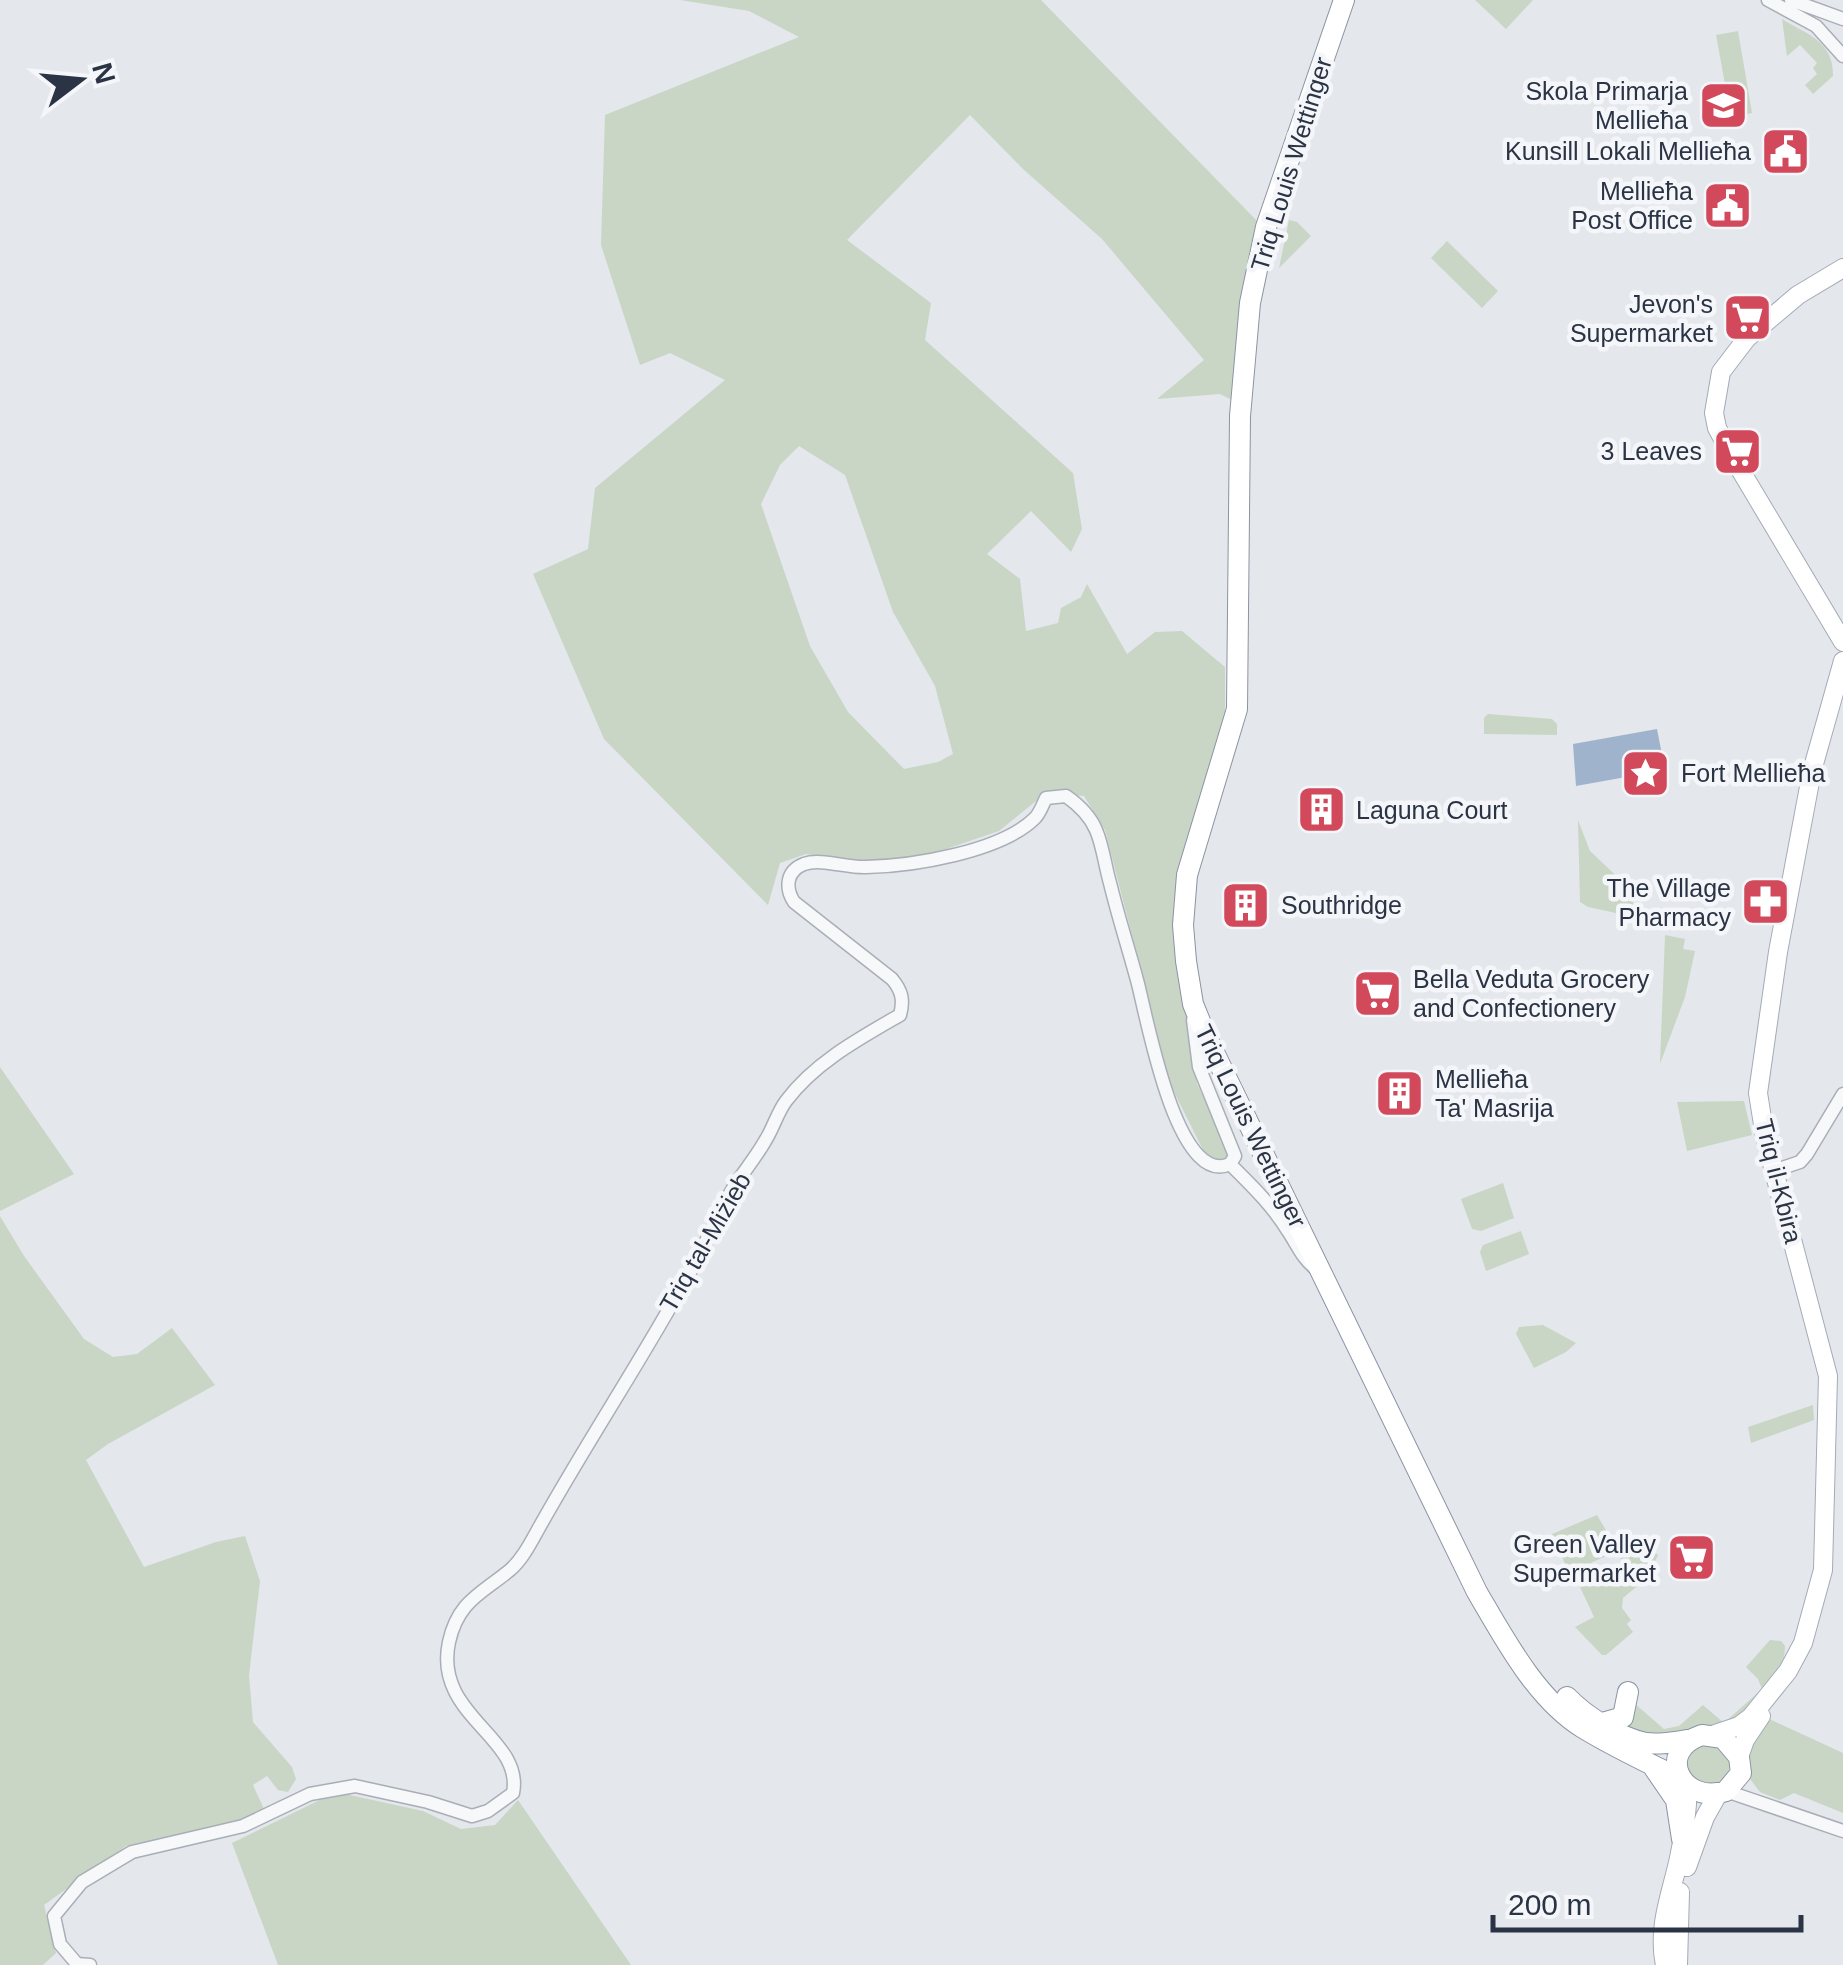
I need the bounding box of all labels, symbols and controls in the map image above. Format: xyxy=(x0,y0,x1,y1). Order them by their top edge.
north arrow xyxy=(30,30,130,130)
street label: Triq Louis Wettinger xyxy=(1245,54,1337,274)
text: N xyxy=(86,59,121,87)
place label: Skola Primarja Mellieħa xyxy=(1525,77,1688,134)
school or university icon: Skola Primarja Mellieħa xyxy=(1697,79,1749,131)
public building icon: Kunsill Lokali Mellieħa xyxy=(1760,125,1812,177)
place label: Kunsill Lokali Mellieħa xyxy=(1505,137,1751,165)
place label: Mellieħa Post Office xyxy=(1571,177,1693,234)
public building icon: Mellieħa Post Office xyxy=(1702,179,1754,231)
place label: Jevon's Supermarket xyxy=(1570,290,1713,347)
supermarket icon: Jevon's Supermarket xyxy=(1722,292,1774,344)
supermarket icon: 3 Leaves xyxy=(1711,425,1763,477)
place label: 3 Leaves xyxy=(1601,437,1702,465)
place icon: Fort Mellieħa xyxy=(1620,747,1672,799)
place label: Fort Mellieħa xyxy=(1681,759,1826,787)
building icon: Laguna Court xyxy=(1295,784,1347,836)
place label: Laguna Court xyxy=(1356,796,1508,824)
place label: The Village Pharmacy xyxy=(1606,874,1731,931)
pharmacy icon: The Village Pharmacy xyxy=(1740,876,1792,928)
building icon: Southridge xyxy=(1220,879,1272,931)
place label: Southridge xyxy=(1281,891,1402,919)
place label: Bella Veduta Grocery and Confectionery xyxy=(1413,965,1650,1022)
supermarket icon: Bella Veduta Grocery and Confectionery xyxy=(1352,967,1404,1019)
street label: Triq Louis Wettinger xyxy=(1190,1020,1312,1232)
place label: Mellieħa Ta' Masrija xyxy=(1435,1065,1554,1122)
building icon: Mellieħa Ta' Masrija xyxy=(1374,1067,1426,1119)
street label: Triq il-Kbira xyxy=(1750,1116,1808,1246)
street label: Triq tal-Miżieb xyxy=(654,1167,756,1317)
place label: Green Valley Supermarket xyxy=(1513,1530,1656,1587)
supermarket icon: Green Valley Supermarket xyxy=(1665,1532,1717,1584)
scale bar xyxy=(1493,1870,1800,1932)
text: 200 m xyxy=(1508,1888,1591,1921)

